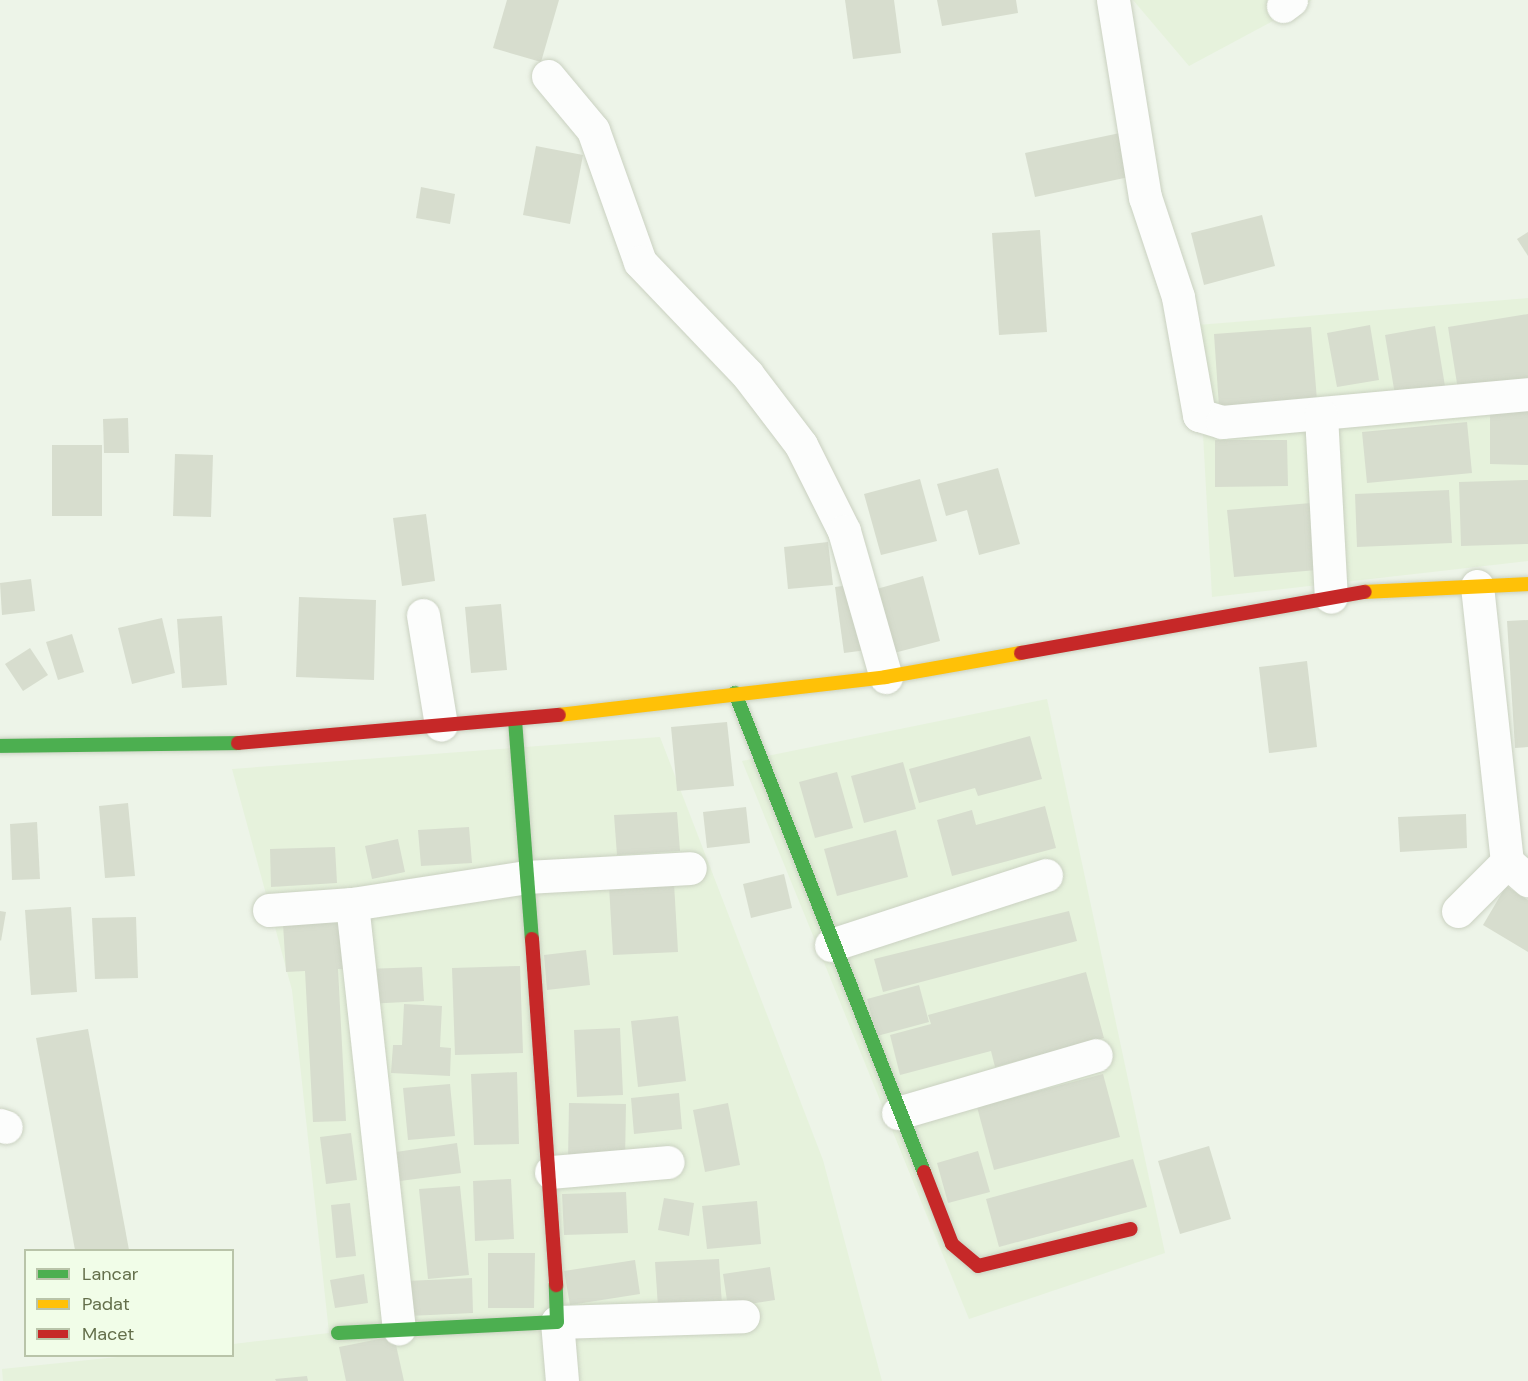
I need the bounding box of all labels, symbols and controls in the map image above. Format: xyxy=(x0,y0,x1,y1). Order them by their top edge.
legend xyxy=(24,1249,234,1357)
text: Lancar xyxy=(82,1262,138,1286)
text: Padat xyxy=(82,1292,130,1316)
text: Macet xyxy=(82,1322,134,1346)

